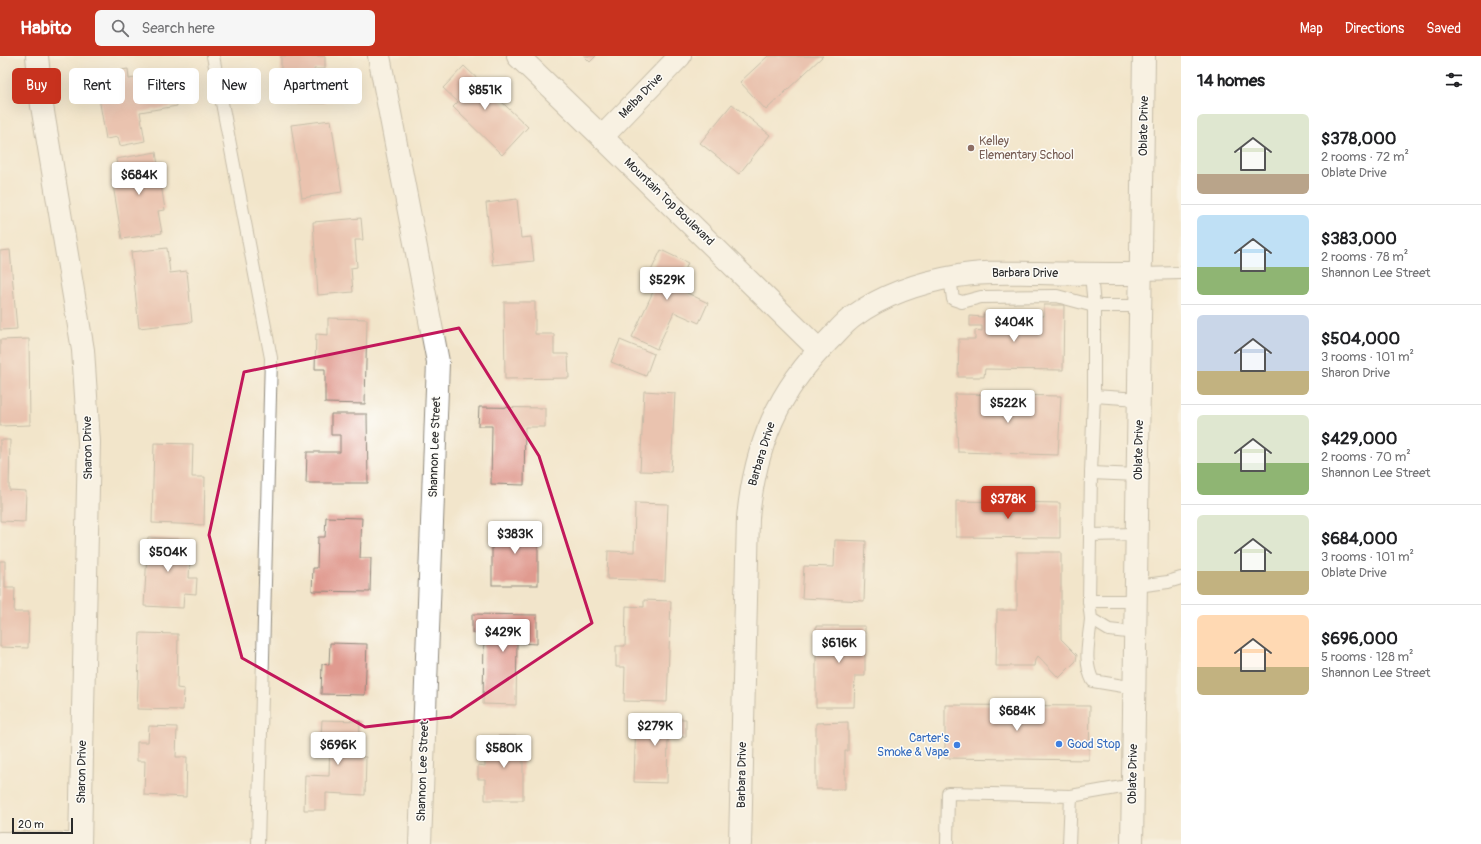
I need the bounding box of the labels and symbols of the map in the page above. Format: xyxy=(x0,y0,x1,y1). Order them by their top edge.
street label: Melba Drive xyxy=(616,70,666,122)
pin: $851K xyxy=(457,77,513,111)
street label: Oblate Drive xyxy=(1136,96,1152,156)
place label: Kelley Elementary School xyxy=(979,134,1074,163)
marker: Kelley Elementary School xyxy=(966,143,976,153)
street label: Mountain Top Boulevard xyxy=(621,155,717,249)
pin: $684K xyxy=(111,162,167,196)
street label: Barbara Drive xyxy=(992,266,1058,281)
pin: $529K xyxy=(639,267,695,301)
pin: $404K xyxy=(986,309,1042,343)
pin: $522K xyxy=(980,390,1036,424)
street label: Shannon Lee Street xyxy=(426,396,444,498)
street label: Sharon Drive xyxy=(80,416,96,480)
street label: Barbara Drive xyxy=(745,420,779,488)
street label: Oblate Drive xyxy=(1131,420,1147,480)
pin: $378K xyxy=(980,486,1036,520)
pin: $383K xyxy=(487,521,543,555)
pin: $504K xyxy=(140,539,196,573)
pin: $429K xyxy=(475,619,531,653)
pin: $616K xyxy=(811,630,867,664)
pin: $684K xyxy=(989,698,1045,732)
pin: $279K xyxy=(627,713,683,747)
street label: Shannon Lee Street xyxy=(414,720,432,822)
place label: Carter's Smoke & Vape xyxy=(877,731,950,760)
pin: $696K xyxy=(310,732,366,766)
pin: $580K xyxy=(476,735,532,769)
place label: Good Stop xyxy=(1067,737,1121,752)
marker: Good Stop xyxy=(1054,739,1064,749)
street label: Sharon Drive xyxy=(74,740,90,804)
marker: Carter's Smoke & Vape xyxy=(952,740,962,750)
street label: Barbara Drive xyxy=(734,742,750,808)
street label: Oblate Drive xyxy=(1125,744,1141,804)
scale bar xyxy=(12,816,73,835)

